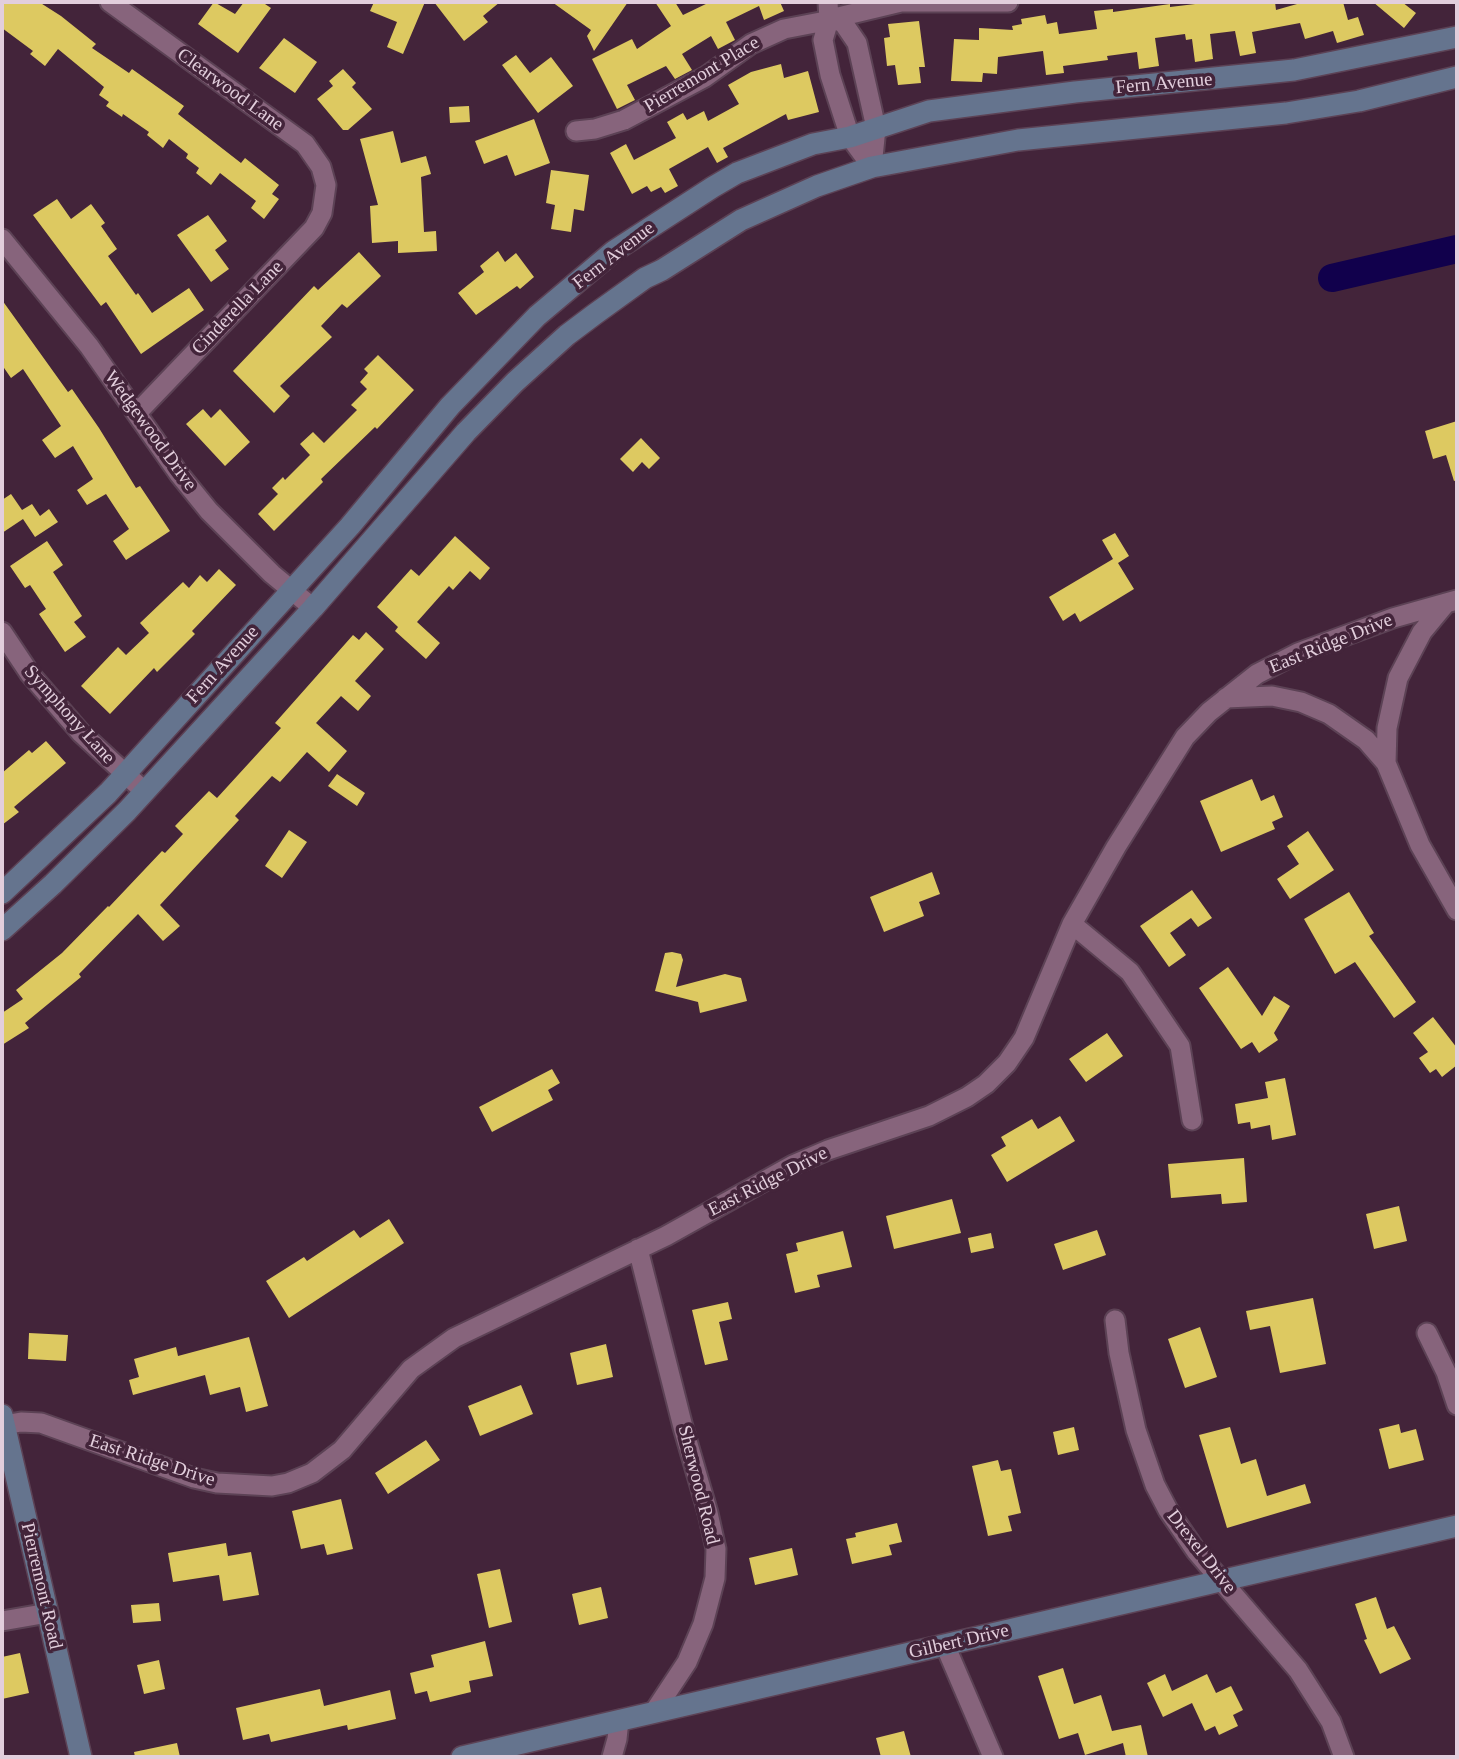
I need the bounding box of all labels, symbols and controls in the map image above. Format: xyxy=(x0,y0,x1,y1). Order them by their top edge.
street label: Pierremont Place xyxy=(640,32,764,118)
street label: Clearwood Lane xyxy=(172,44,288,136)
street label: Fern Avenue xyxy=(1115,68,1213,100)
street label: Fern Avenue xyxy=(569,217,659,295)
street label: Cinderella Lane xyxy=(187,256,289,360)
street label: Wedgewood Drive xyxy=(99,367,201,495)
street label: East Ridge Drive xyxy=(1266,609,1396,679)
street label: Fern Avenue xyxy=(182,621,264,709)
street label: Symphony Lane xyxy=(19,661,119,769)
street label: East Ridge Drive xyxy=(705,1142,831,1222)
street label: Sherwood Road xyxy=(672,1423,724,1547)
street label: East Ridge Drive xyxy=(86,1430,218,1492)
street label: Drexel Drive xyxy=(1161,1506,1241,1598)
street label: Pierremont Road xyxy=(15,1520,67,1652)
street label: Gilbert Drive xyxy=(907,1619,1011,1665)

